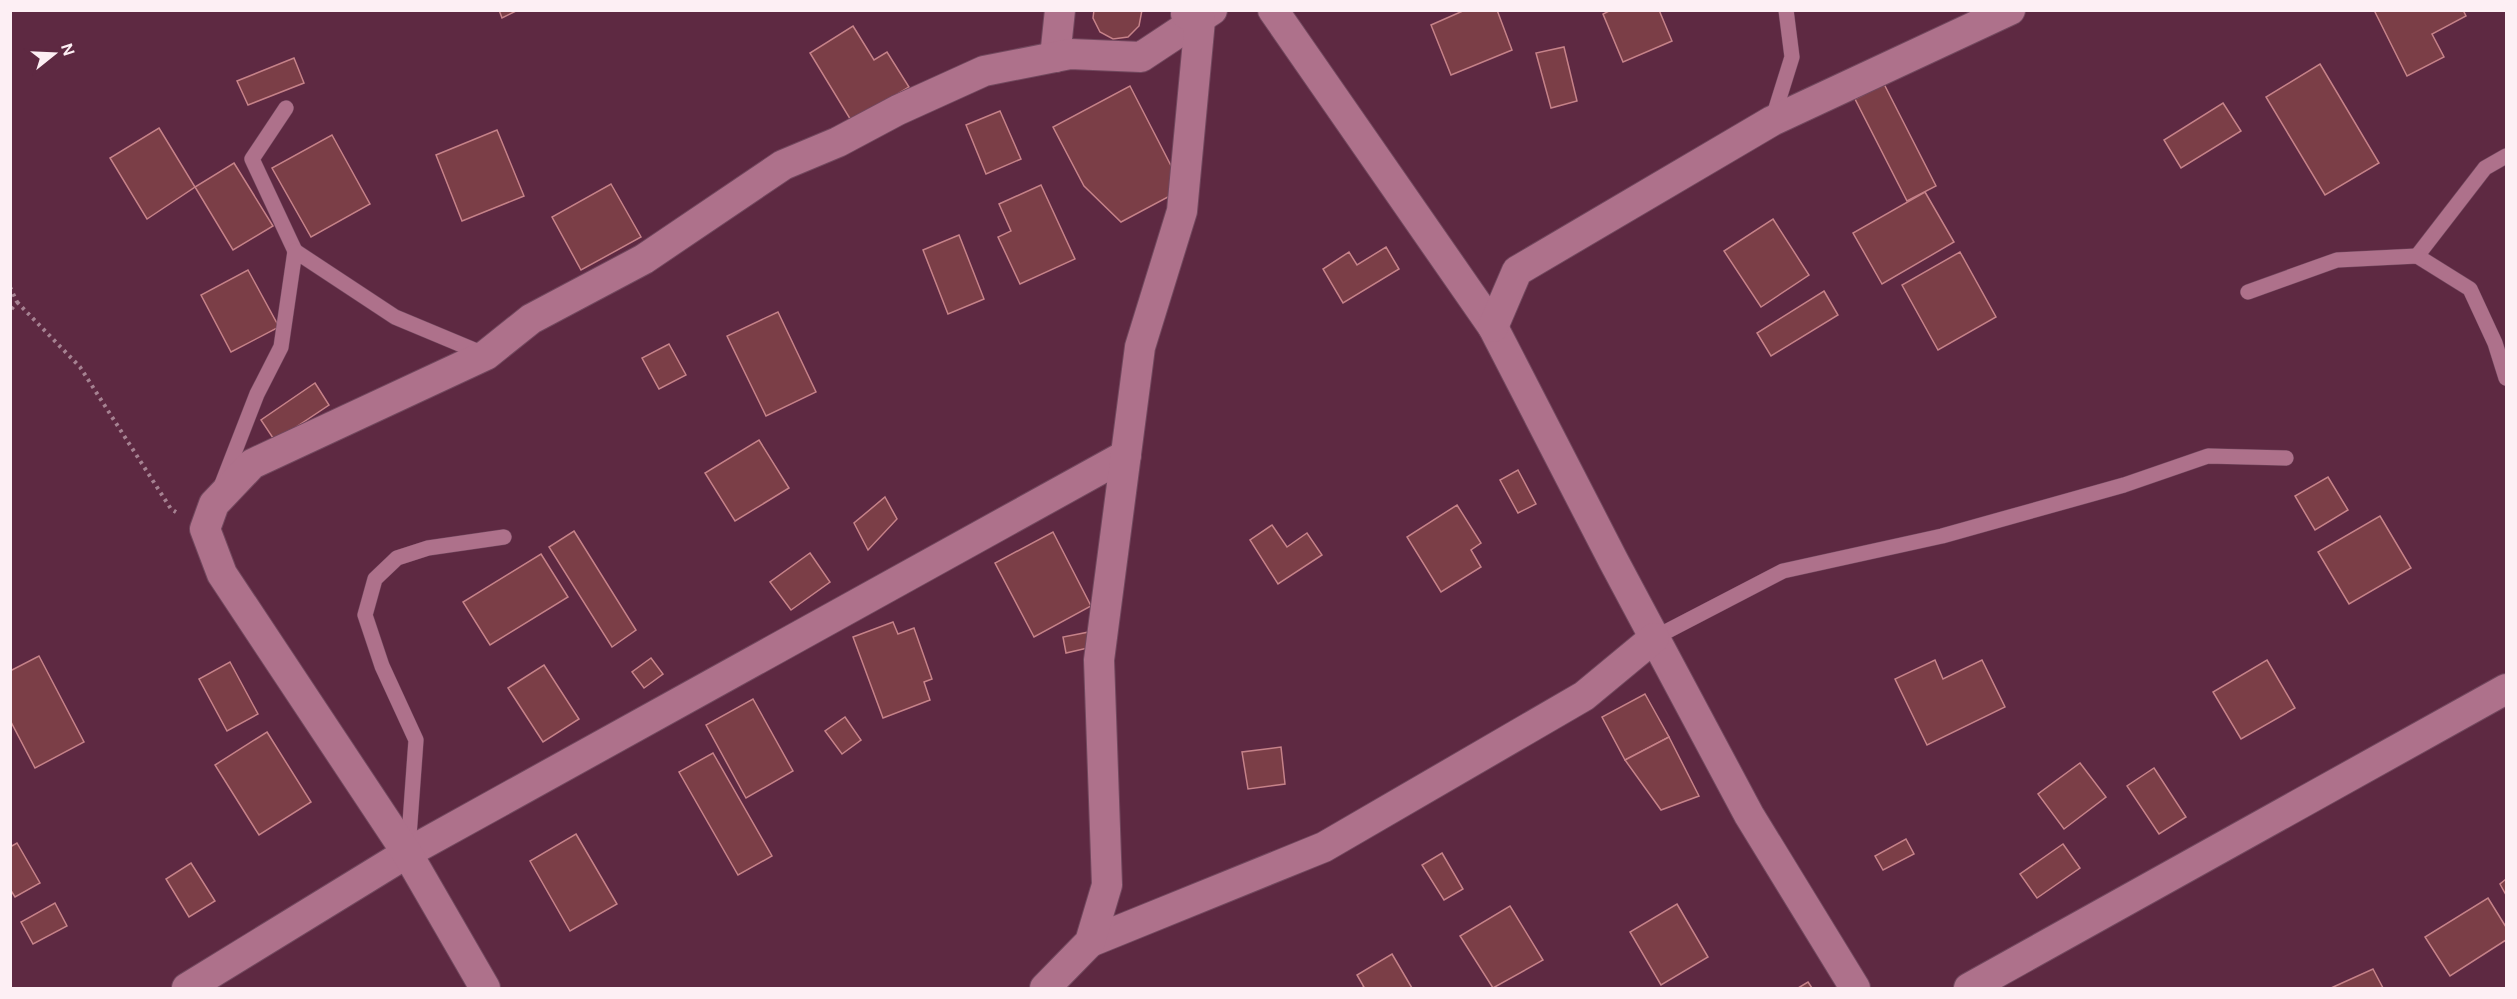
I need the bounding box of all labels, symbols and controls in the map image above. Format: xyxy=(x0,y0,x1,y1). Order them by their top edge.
north arrow xyxy=(24,24,84,84)
text: N xyxy=(56,41,80,58)

